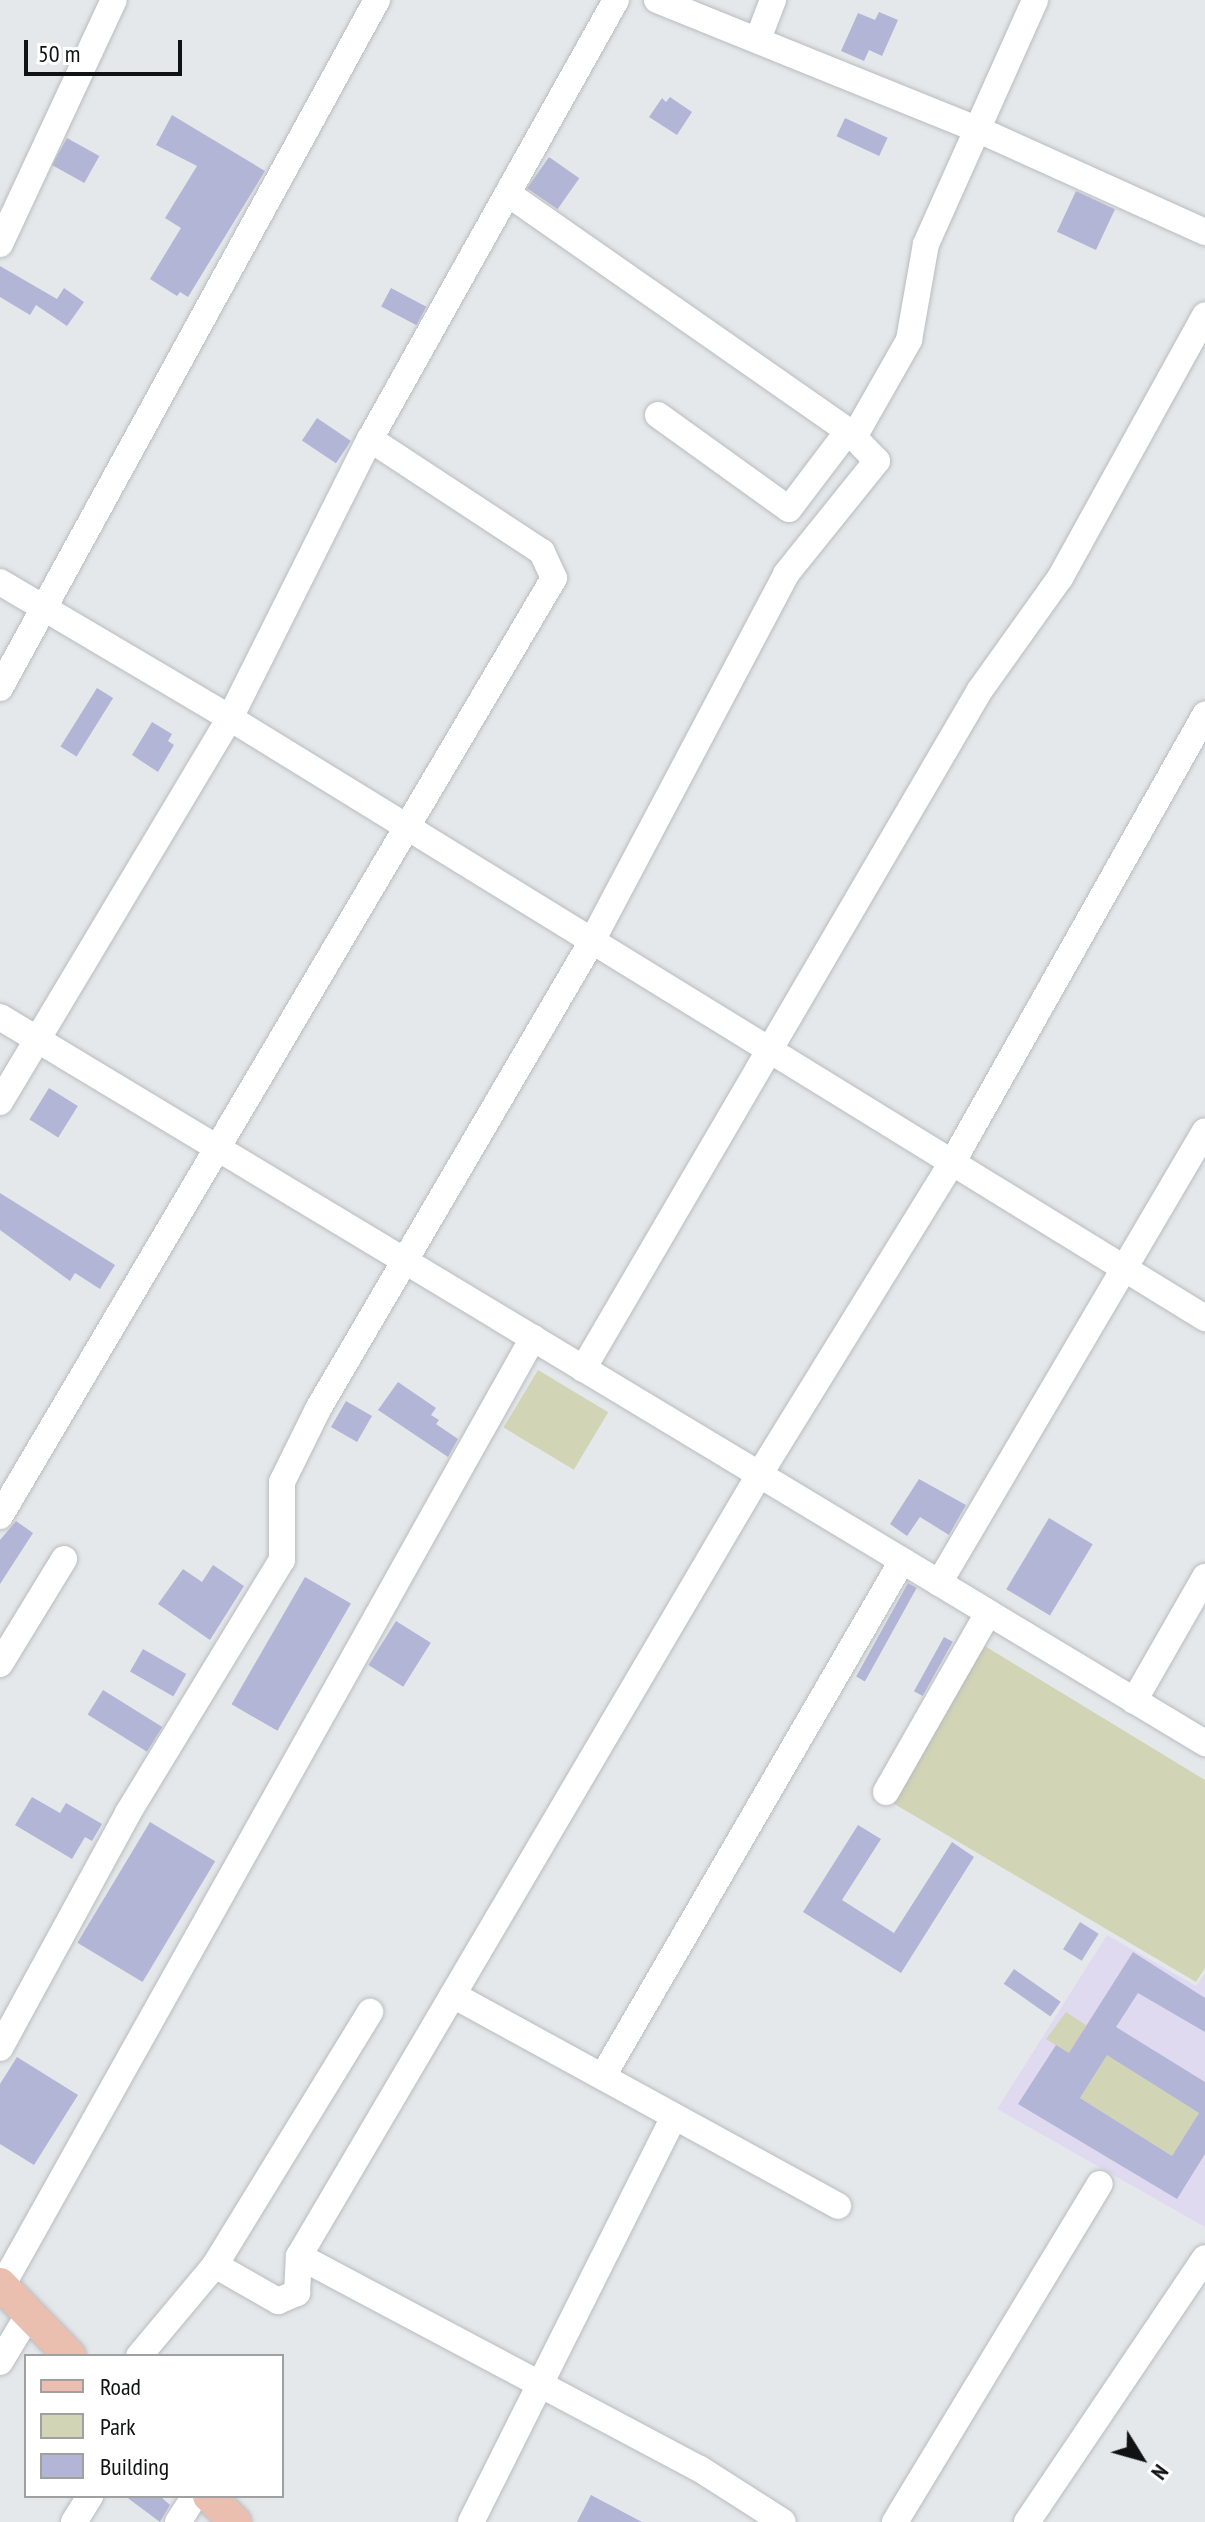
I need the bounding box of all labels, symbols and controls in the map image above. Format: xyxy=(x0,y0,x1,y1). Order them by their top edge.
scale bar xyxy=(28,24,186,74)
text: 50 m xyxy=(38,38,80,69)
legend xyxy=(24,2354,284,2498)
text: Road xyxy=(100,2371,141,2402)
text: Park xyxy=(100,2411,136,2442)
north arrow xyxy=(1101,2418,1181,2498)
text: Building xyxy=(100,2451,169,2482)
text: N xyxy=(1145,2459,1175,2486)

